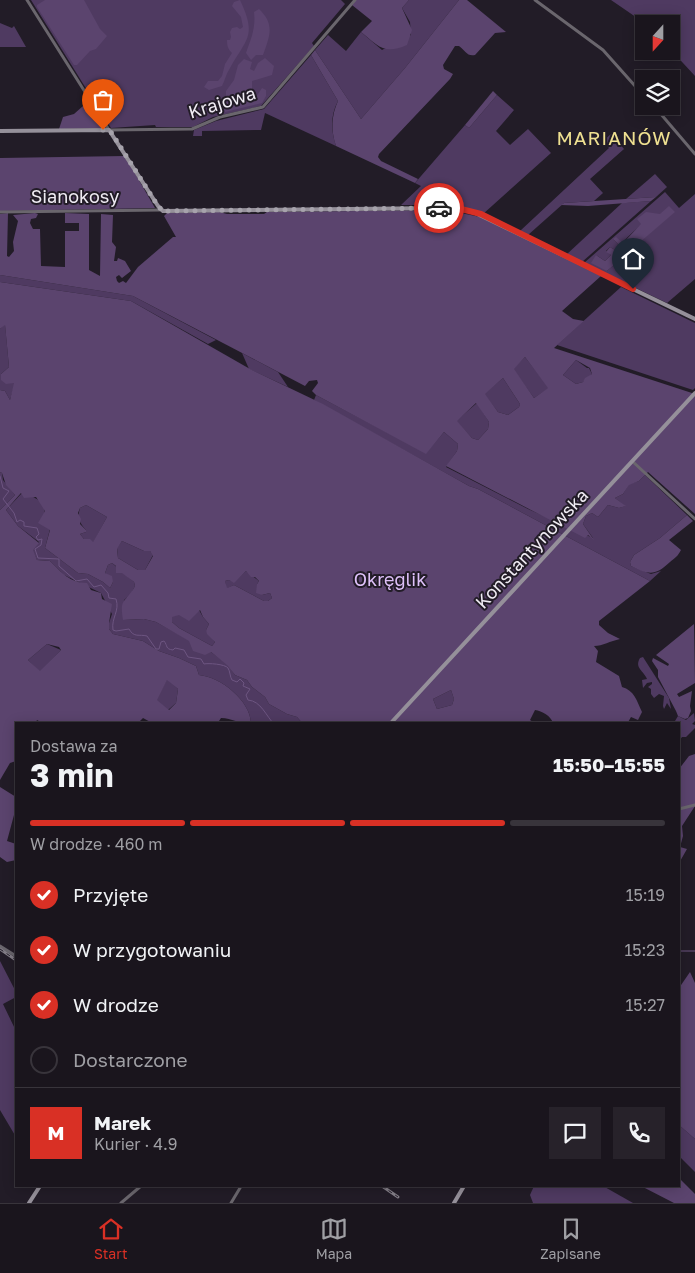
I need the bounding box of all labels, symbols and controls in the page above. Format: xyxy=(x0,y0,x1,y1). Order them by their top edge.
north arrow xyxy=(635,15,680,60)
map controls xyxy=(635,15,680,115)
button: layers xyxy=(635,70,680,115)
pin xyxy=(82,79,124,130)
street label: Krajowa xyxy=(185,81,258,123)
icon: bag xyxy=(89,86,117,114)
district label: MARIANÓW xyxy=(556,126,672,149)
courier xyxy=(414,183,464,233)
street label: Sianokosy xyxy=(31,185,119,207)
icon: car xyxy=(425,194,453,222)
pin xyxy=(612,238,654,289)
icon: home xyxy=(619,245,647,273)
street label: Konstantynowska xyxy=(470,484,592,613)
park label: Okręglik xyxy=(354,568,426,590)
text: Dostawa za xyxy=(30,736,117,756)
text: 15:50–15:55 xyxy=(553,753,665,776)
text: 3 min xyxy=(30,756,114,794)
text: W drodze · 460 m xyxy=(30,834,162,854)
icon: check xyxy=(30,881,58,909)
text: Przyjęte xyxy=(73,883,148,906)
text: 15:19 xyxy=(626,885,665,905)
icon: check xyxy=(30,936,58,964)
text: W przygotowaniu xyxy=(73,938,231,961)
text: 15:23 xyxy=(625,940,665,960)
icon: check xyxy=(30,991,58,1019)
text: W drodze xyxy=(73,993,159,1016)
text: 15:27 xyxy=(625,995,665,1015)
text: Dostarczone xyxy=(73,1048,187,1071)
button: chat xyxy=(549,1107,601,1159)
button: phone xyxy=(613,1107,665,1159)
text: Marek xyxy=(94,1111,151,1134)
text: M xyxy=(48,1121,64,1144)
text: Kurier · 4.9 xyxy=(94,1134,178,1154)
tab: Start xyxy=(94,1215,128,1262)
tab: Mapa xyxy=(316,1215,352,1262)
tab: Zapisane xyxy=(540,1215,601,1262)

